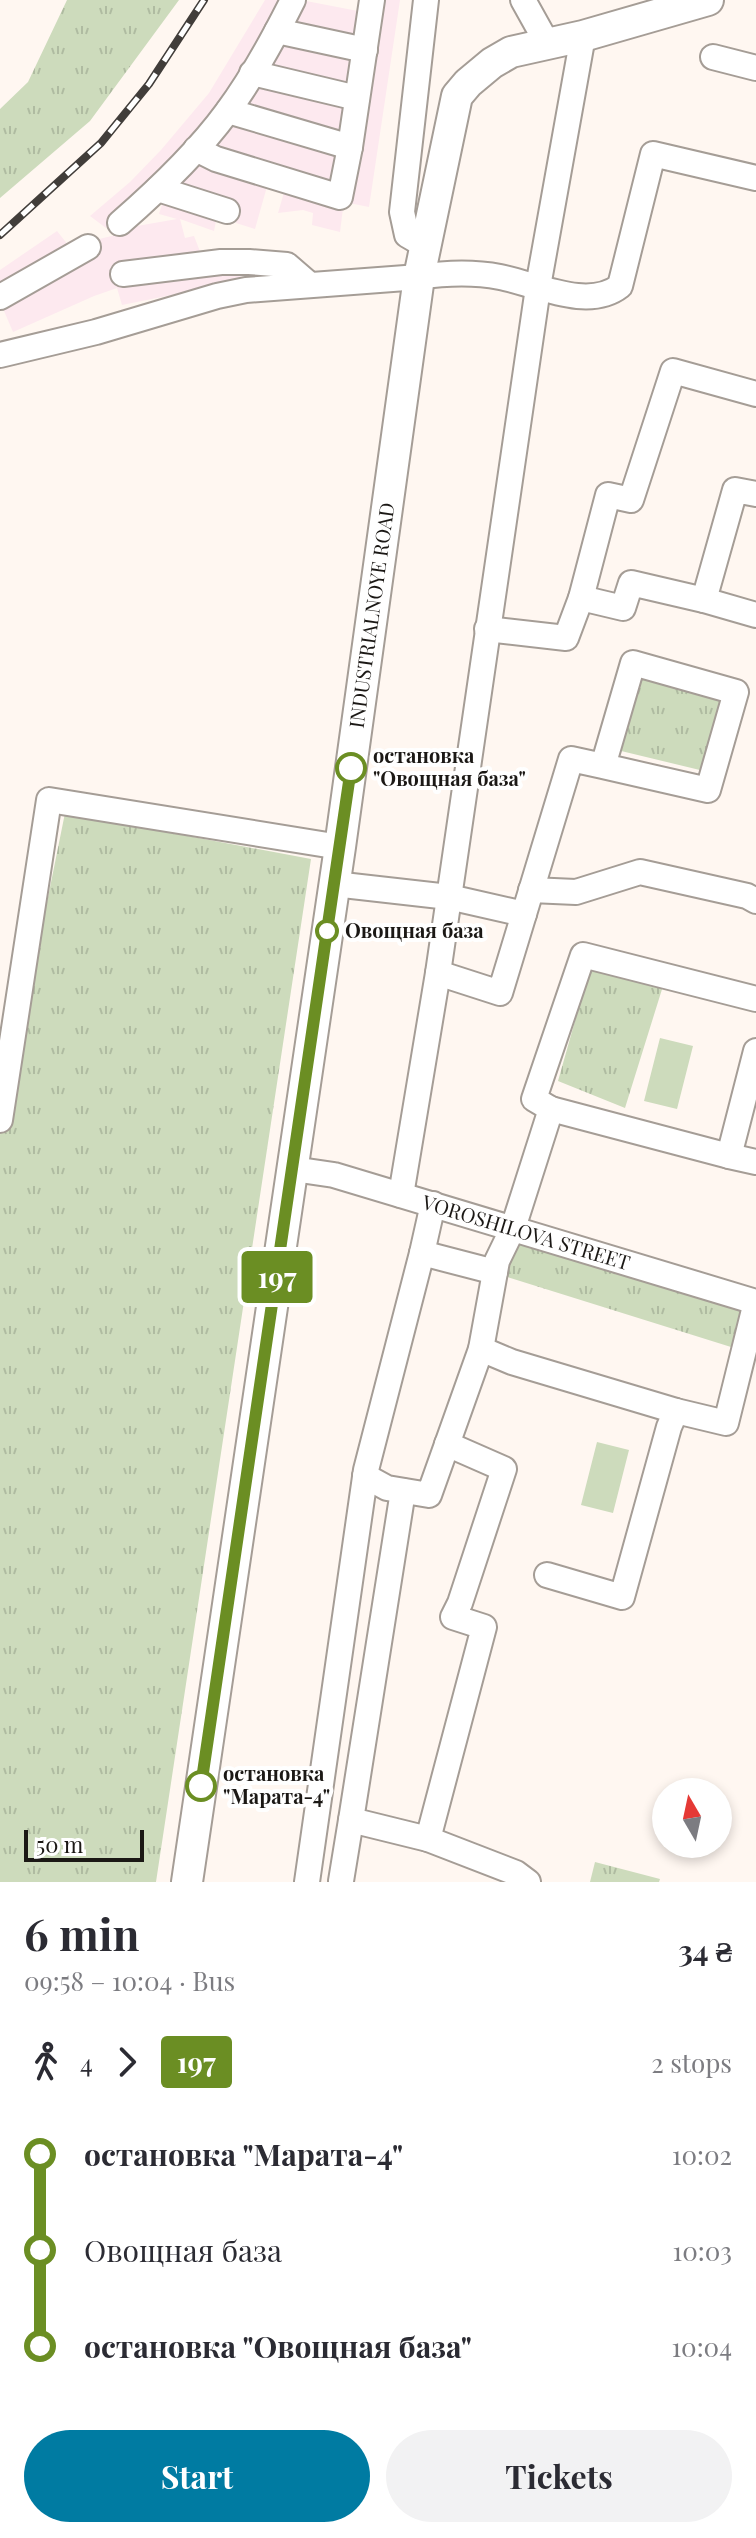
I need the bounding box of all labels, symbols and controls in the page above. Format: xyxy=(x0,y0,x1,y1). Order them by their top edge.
street label: INDUSTRIALNOYE ROAD xyxy=(342,501,400,730)
place label: остановка "Овощная база" xyxy=(373,741,526,791)
marker: остановка "Овощная база" xyxy=(336,753,366,783)
place label: Овощная база xyxy=(345,916,484,943)
marker: Овощная база xyxy=(316,920,338,942)
street label: VOROSHILOVA STREET xyxy=(418,1187,634,1275)
line badge: 197 xyxy=(231,1251,323,1303)
text: 197 xyxy=(258,1258,296,1295)
place label: остановка "Марата-4" xyxy=(223,1759,330,1809)
marker: остановка "Марата-4" xyxy=(186,1771,216,1801)
north arrow xyxy=(652,1778,732,1858)
map controls xyxy=(652,1778,732,1858)
scale bar xyxy=(24,1826,144,1862)
text: 50 m xyxy=(36,1829,83,1859)
text: 6 min xyxy=(24,1903,140,1962)
text: 34 ₴ xyxy=(678,1930,732,1970)
text: 09:58 – 10:04 · Bus xyxy=(24,1963,235,1998)
icon: walk xyxy=(24,2040,68,2084)
icon: forward xyxy=(105,2040,149,2084)
text: 197 xyxy=(177,2043,216,2080)
text: 4 xyxy=(80,2045,93,2080)
text: 2 stops xyxy=(651,2045,732,2080)
text: остановка "Марата-4" xyxy=(84,2134,403,2174)
text: 10:02 xyxy=(672,2137,732,2172)
text: Овощная база xyxy=(84,2230,282,2270)
text: 10:03 xyxy=(673,2233,732,2268)
text: остановка "Овощная база" xyxy=(84,2326,472,2366)
text: 10:04 xyxy=(671,2329,732,2364)
button: Start xyxy=(24,2430,370,2522)
button: Tickets xyxy=(386,2430,732,2522)

